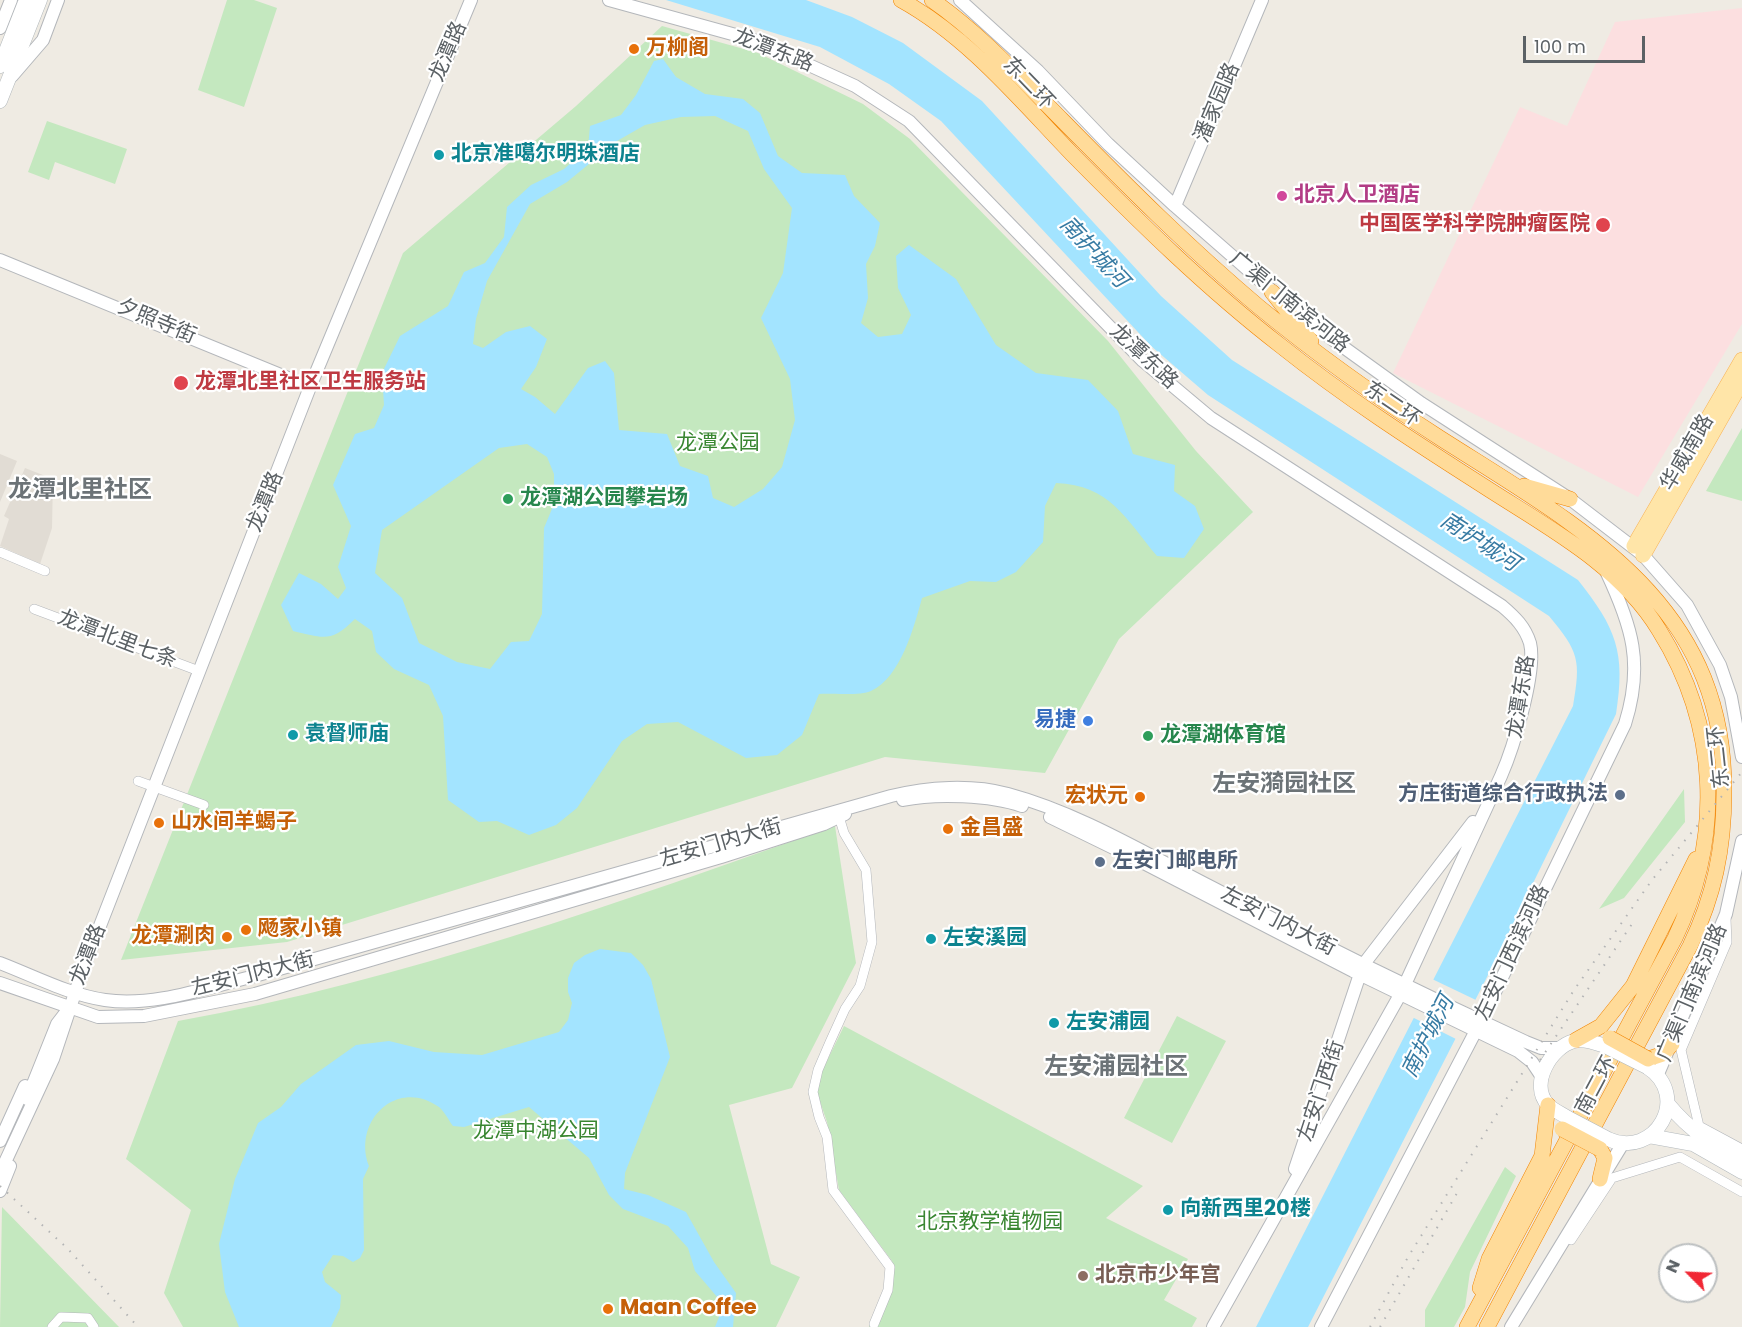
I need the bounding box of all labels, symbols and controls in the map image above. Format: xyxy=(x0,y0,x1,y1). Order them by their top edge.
street label: 龙潭路 xyxy=(425,18,473,86)
street label: 龙潭东路 xyxy=(729,24,817,78)
scale bar xyxy=(1526,24,1648,62)
text: 100 m xyxy=(1534,34,1586,59)
place label: 万柳阁 xyxy=(646,36,709,62)
marker: 万柳阁 xyxy=(627,42,641,56)
street label: 东二环 xyxy=(997,53,1059,115)
street label: 潘家园路 xyxy=(1190,59,1246,147)
place label: 北京准噶尔明珠酒店 xyxy=(451,142,640,168)
marker: 北京准噶尔明珠酒店 xyxy=(432,148,446,162)
place label: 北京人卫酒店 xyxy=(1294,183,1420,209)
marker: 北京人卫酒店 xyxy=(1275,189,1289,203)
water label: 南护城河 xyxy=(1053,212,1133,294)
place label: 中国医学科学院肿瘤医院 xyxy=(1359,212,1590,238)
marker: 中国医学科学院肿瘤医院 xyxy=(1594,216,1612,234)
street label: 广渠门南滨河路 xyxy=(1224,247,1354,359)
street label: 夕照寺街 xyxy=(112,294,200,350)
street label: 龙潭东路 xyxy=(1104,319,1182,395)
place label: 龙潭北里社区卫生服务站 xyxy=(195,370,426,396)
marker: 龙潭北里社区卫生服务站 xyxy=(172,374,190,392)
street label: 东二环 xyxy=(1359,377,1425,433)
street label: 华威南路 xyxy=(1656,410,1720,496)
park label: 龙潭公园 xyxy=(676,431,760,457)
street label: 龙潭路 xyxy=(243,468,289,536)
district label: 龙潭北里社区 xyxy=(8,477,152,505)
place label: 龙潭湖公园攀岩场 xyxy=(520,486,688,512)
marker: 龙潭湖公园攀岩场 xyxy=(501,492,515,506)
water label: 南护城河 xyxy=(1435,508,1523,578)
street label: 龙潭北里七条 xyxy=(54,606,180,674)
street label: 龙潭东路 xyxy=(1503,654,1541,740)
place label: 易捷 xyxy=(1034,708,1076,734)
marker: 易捷 xyxy=(1081,714,1095,728)
place label: 袁督师庙 xyxy=(305,722,389,748)
place label: 龙潭湖体育馆 xyxy=(1160,723,1286,749)
street label: 东二环 xyxy=(1704,724,1736,790)
marker: 袁督师庙 xyxy=(286,728,300,742)
marker: 龙潭湖体育馆 xyxy=(1141,729,1155,743)
district label: 左安漪园社区 xyxy=(1212,771,1356,799)
place label: 方庄街道综合行政执法 xyxy=(1398,782,1608,808)
place label: 宏状元 xyxy=(1065,784,1128,810)
marker: 方庄街道综合行政执法 xyxy=(1613,788,1627,802)
marker: 宏状元 xyxy=(1133,790,1147,804)
place label: 山水间羊蝎子 xyxy=(171,810,297,836)
street label: 左安门内大街 xyxy=(657,815,785,873)
marker: 山水间羊蝎子 xyxy=(152,816,166,830)
place label: 金昌盛 xyxy=(960,816,1023,842)
marker: 金昌盛 xyxy=(941,822,955,836)
place label: 左安门邮电所 xyxy=(1112,849,1238,875)
marker: 左安门邮电所 xyxy=(1093,855,1107,869)
street label: 左安门西滨河路 xyxy=(1471,881,1555,1025)
street label: 左安门内大街 xyxy=(1216,882,1340,962)
place label: 飏家小镇 xyxy=(258,917,342,943)
street label: 广渠门南滨河路 xyxy=(1653,920,1733,1066)
street label: 龙潭路 xyxy=(66,921,112,989)
marker: 飏家小镇 xyxy=(239,923,253,937)
place label: 龙潭涮肉 xyxy=(131,924,215,950)
place label: 左安溪园 xyxy=(943,926,1027,952)
marker: 龙潭涮肉 xyxy=(220,930,234,944)
marker: 左安溪园 xyxy=(924,932,938,946)
street label: 左安门内大街 xyxy=(189,948,317,1002)
water label: 南护城河 xyxy=(1397,992,1461,1082)
place label: 左安浦园 xyxy=(1066,1010,1150,1036)
marker: 左安浦园 xyxy=(1047,1016,1061,1030)
street label: 左安门西街 xyxy=(1294,1037,1350,1145)
street label: 南二环 xyxy=(1571,1052,1623,1120)
district label: 左安浦园社区 xyxy=(1044,1054,1188,1082)
park label: 龙潭中湖公园 xyxy=(473,1119,599,1145)
place label: 向新西里20楼 xyxy=(1180,1197,1311,1223)
marker: 向新西里20楼 xyxy=(1161,1203,1175,1217)
park label: 北京教学植物园 xyxy=(917,1210,1063,1236)
north arrow xyxy=(1658,1243,1718,1303)
text: N xyxy=(1660,1256,1686,1276)
place label: 北京市少年宫 xyxy=(1095,1263,1221,1289)
marker: 北京市少年宫 xyxy=(1076,1269,1090,1283)
place label: Maan Coffee xyxy=(620,1296,757,1322)
marker: Maan Coffee xyxy=(601,1302,615,1316)

